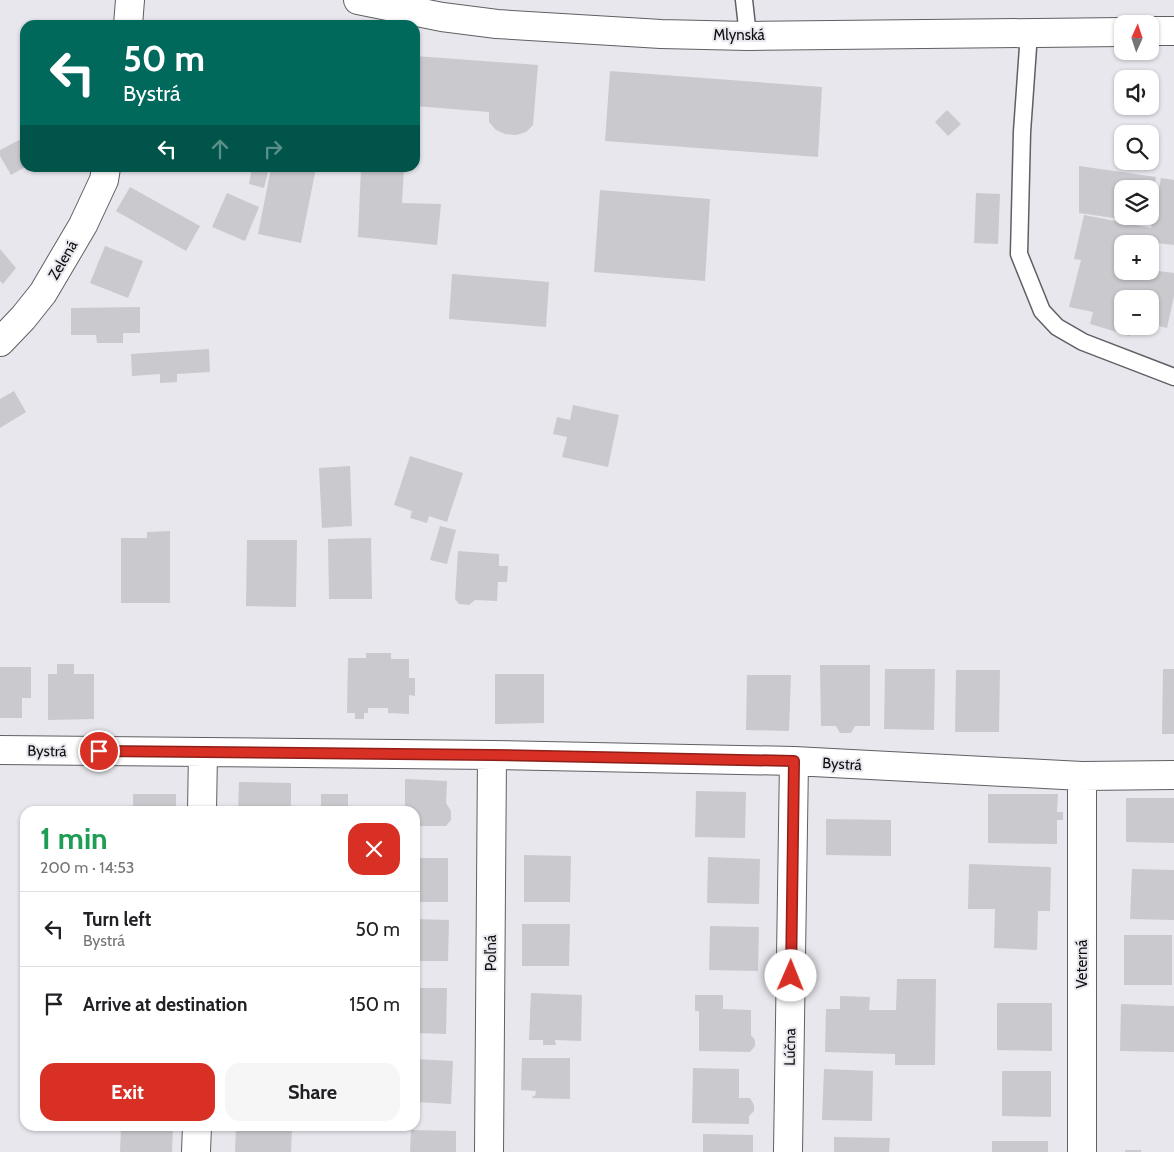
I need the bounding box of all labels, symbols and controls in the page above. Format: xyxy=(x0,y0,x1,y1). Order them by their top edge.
north arrow xyxy=(1114,15,1159,60)
map controls xyxy=(1114,15,1159,335)
street label: Mlynská xyxy=(713,26,766,44)
text: 50 m xyxy=(123,37,205,80)
icon: left xyxy=(40,40,105,105)
button: sound xyxy=(1114,70,1159,115)
text: Bystrá xyxy=(123,80,181,107)
button: search xyxy=(1114,125,1159,170)
icon: left xyxy=(153,135,181,163)
icon: ahead xyxy=(206,135,234,163)
icon: right xyxy=(259,135,287,163)
button: layers xyxy=(1114,180,1159,225)
button: + xyxy=(1114,235,1159,280)
street label: Zelená xyxy=(45,237,82,283)
button: − xyxy=(1114,290,1159,335)
pin xyxy=(78,730,120,772)
icon: arrive xyxy=(85,737,113,765)
street label: Bystrá xyxy=(27,742,68,760)
street label: Bystrá xyxy=(822,754,863,774)
text: 1 min xyxy=(40,820,108,857)
button: close xyxy=(348,823,400,875)
text: 200 m · 14:53 xyxy=(40,858,134,877)
text: Turn left xyxy=(83,908,151,931)
icon: left xyxy=(40,915,68,943)
text: 50 m xyxy=(356,918,400,941)
text: Bystrá xyxy=(83,931,125,950)
street label: Poľná xyxy=(482,934,500,971)
street label: Veterná xyxy=(1073,939,1091,988)
position arrow xyxy=(764,949,816,1001)
icon: arrive xyxy=(40,990,68,1018)
text: Arrive at destination xyxy=(83,993,247,1016)
text: 150 m xyxy=(349,993,400,1016)
street label: Lúčna xyxy=(781,1027,799,1066)
button: Exit xyxy=(40,1063,215,1121)
button: Share xyxy=(225,1063,400,1121)

